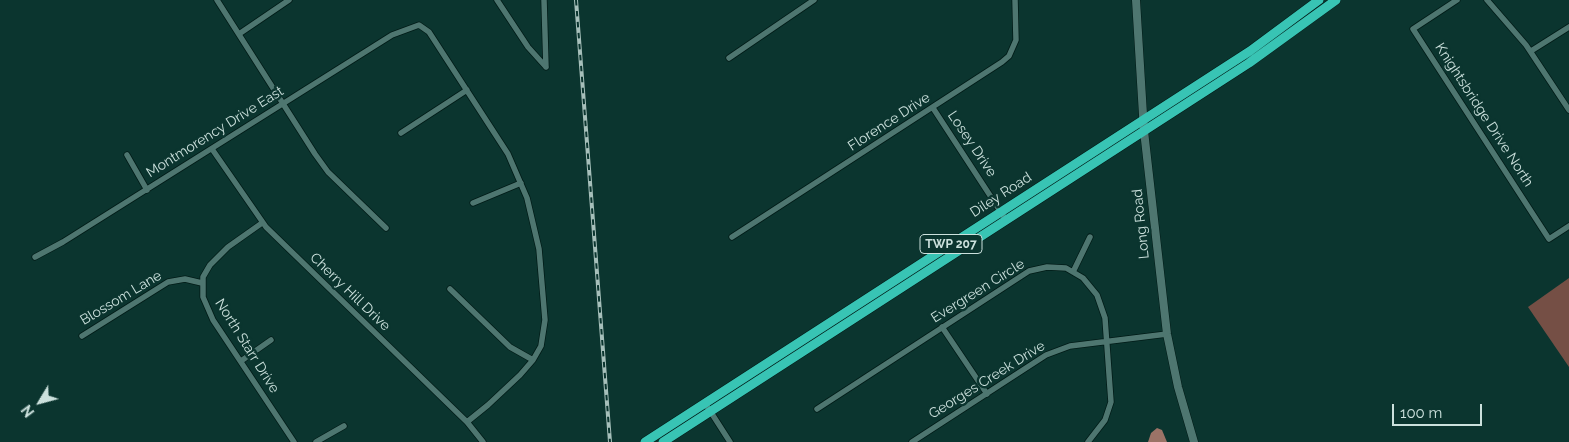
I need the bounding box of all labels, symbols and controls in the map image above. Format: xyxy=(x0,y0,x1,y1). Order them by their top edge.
street label: Knightsbridge Drive North xyxy=(1431,40,1537,190)
street label: Montmorency Drive East xyxy=(143,83,287,181)
street label: Florence Drive xyxy=(845,89,933,155)
street label: Losey Drive xyxy=(944,108,1000,180)
street label: Diley Road xyxy=(967,169,1035,221)
street label: Long Road xyxy=(1129,188,1153,260)
road number: TWP 207 xyxy=(920,234,982,253)
street label: Cherry Hill Drive xyxy=(306,250,394,334)
street label: Evergreen Circle xyxy=(928,256,1028,326)
street label: Blossom Lane xyxy=(77,267,165,329)
street label: North Starr Drive xyxy=(211,296,283,396)
street label: Georges Creek Drive xyxy=(926,337,1048,423)
north arrow xyxy=(15,377,65,427)
scale bar xyxy=(1394,394,1484,426)
text: N xyxy=(18,402,38,420)
text: 100 m xyxy=(1400,404,1442,422)

